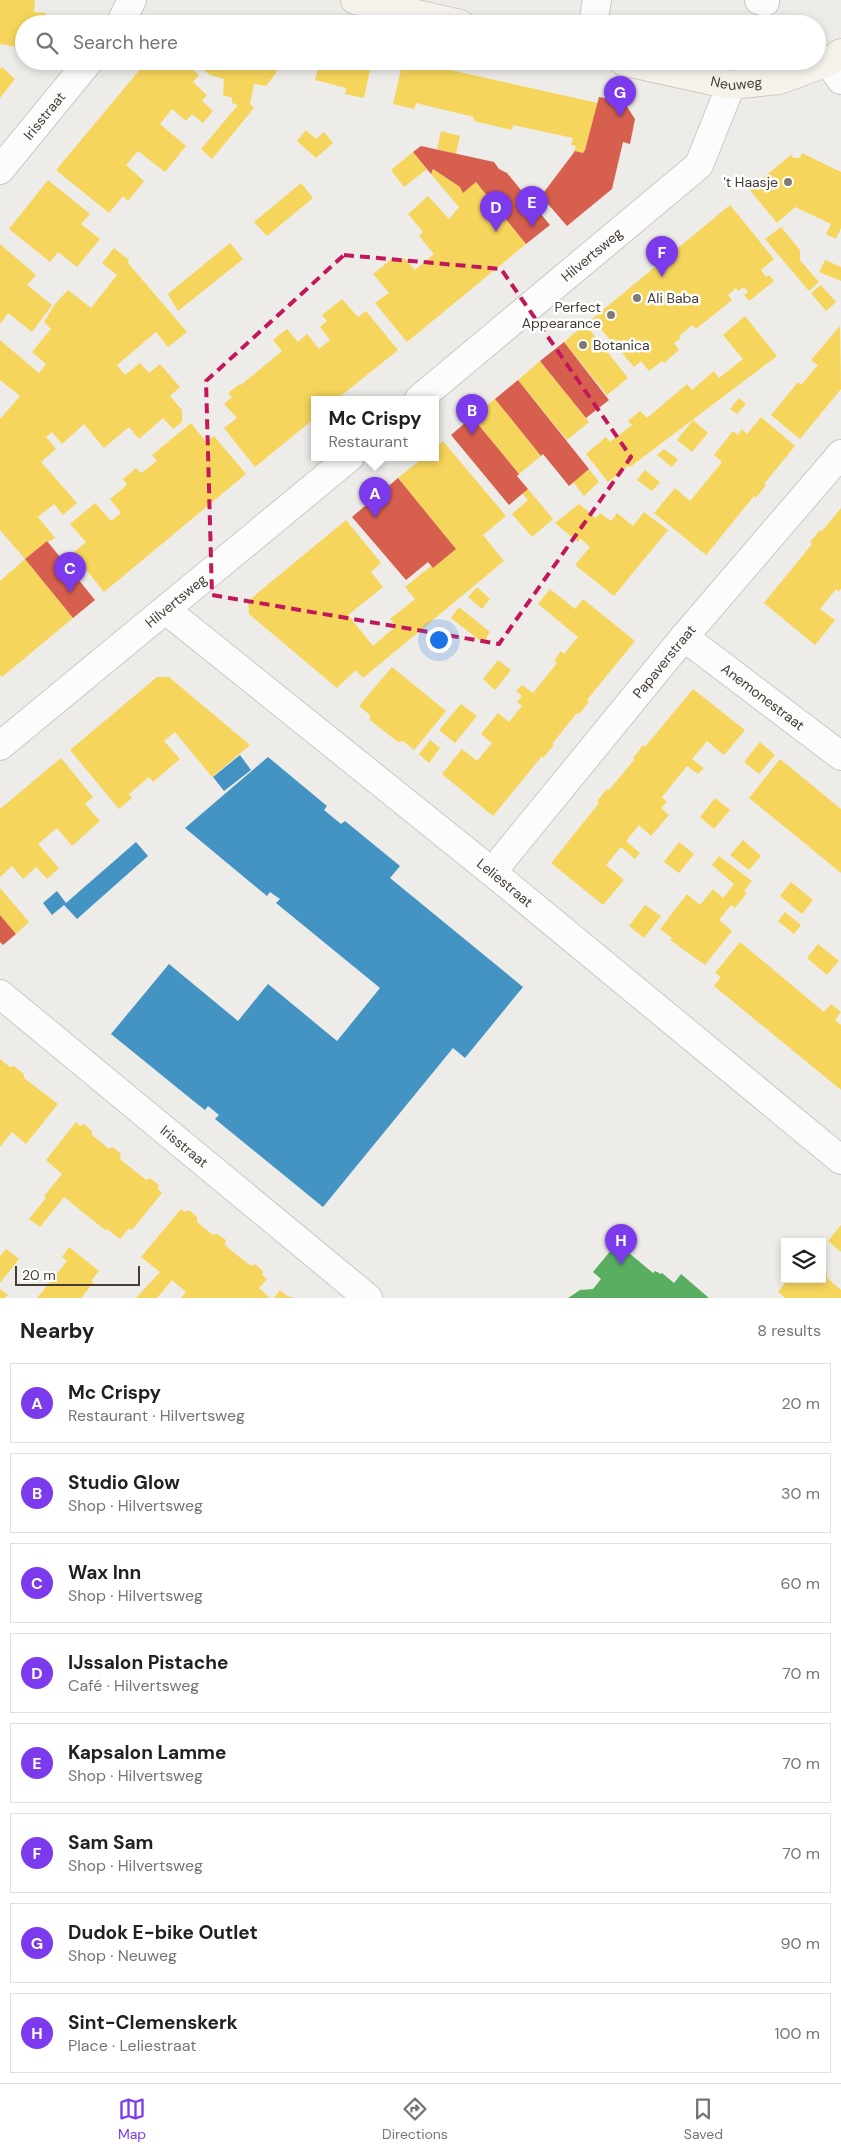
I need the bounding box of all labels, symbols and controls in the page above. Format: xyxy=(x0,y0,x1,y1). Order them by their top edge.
search box xyxy=(15,15,826,70)
icon: search xyxy=(33,29,61,57)
text: Search here xyxy=(73,30,178,55)
street label: Neuweg xyxy=(709,72,763,94)
pin: G xyxy=(604,76,636,117)
street label: Irisstraat xyxy=(19,88,69,143)
place label: 't Haasje xyxy=(723,173,778,191)
marker: 't Haasje xyxy=(782,176,794,188)
pin: E xyxy=(516,186,548,227)
pin: D xyxy=(480,191,512,232)
street label: Hilvertsweg xyxy=(557,224,626,286)
pin: F xyxy=(646,236,678,277)
place label: Ali Baba xyxy=(647,289,699,307)
marker: Ali Baba xyxy=(631,292,643,304)
place label: Perfect Appearance xyxy=(522,298,601,332)
marker: Perfect Appearance xyxy=(605,309,617,321)
place label: Botanica xyxy=(593,336,650,354)
marker: Botanica xyxy=(577,339,589,351)
pin: B xyxy=(456,394,488,435)
popup xyxy=(311,396,439,461)
text: Mc Crispy xyxy=(329,406,422,431)
text: Restaurant xyxy=(329,431,409,452)
pin: A xyxy=(359,477,391,518)
pin: C xyxy=(54,552,86,593)
street label: Hilvertsweg xyxy=(141,570,210,632)
street label: Papaverstraat xyxy=(629,621,700,702)
your location xyxy=(426,627,452,653)
street label: Anemonestraat xyxy=(718,659,808,734)
street label: Leliestraat xyxy=(473,854,537,911)
street label: Irisstraat xyxy=(157,1121,212,1171)
pin: H xyxy=(605,1224,637,1265)
map controls xyxy=(781,1238,826,1283)
button: layers xyxy=(781,1238,826,1283)
scale bar xyxy=(15,1263,140,1286)
text: 20 m xyxy=(22,1266,56,1284)
text: Nearby xyxy=(20,1317,94,1345)
text: 8 results xyxy=(757,1320,821,1341)
text: Mc Crispy xyxy=(68,1380,161,1405)
text: A xyxy=(31,1393,43,1414)
text: 20 m xyxy=(781,1393,820,1414)
text: Restaurant · Hilvertsweg xyxy=(68,1405,245,1426)
text: Studio Glow xyxy=(68,1470,180,1495)
text: B xyxy=(32,1483,42,1504)
text: 30 m xyxy=(781,1483,820,1504)
text: Shop · Hilvertsweg xyxy=(68,1495,203,1516)
text: Wax Inn xyxy=(68,1560,141,1585)
text: C xyxy=(31,1573,43,1594)
text: 60 m xyxy=(780,1573,820,1594)
text: Shop · Hilvertsweg xyxy=(68,1585,203,1606)
text: IJssalon Pistache xyxy=(68,1650,228,1675)
text: D xyxy=(31,1663,43,1684)
text: 70 m xyxy=(782,1663,820,1684)
text: Café · Hilvertsweg xyxy=(68,1675,199,1696)
text: Kapsalon Lamme xyxy=(68,1740,226,1765)
text: E xyxy=(32,1753,42,1774)
text: 70 m xyxy=(782,1753,820,1774)
text: Shop · Hilvertsweg xyxy=(68,1765,203,1786)
text: Sam Sam xyxy=(68,1830,153,1855)
text: F xyxy=(33,1843,41,1864)
text: 70 m xyxy=(782,1843,820,1864)
text: Shop · Hilvertsweg xyxy=(68,1855,203,1876)
text: Dudok E-bike Outlet xyxy=(68,1920,258,1945)
text: G xyxy=(31,1933,43,1954)
text: 90 m xyxy=(780,1933,820,1954)
text: Shop · Neuweg xyxy=(68,1945,177,1966)
text: Sint-Clemenskerk xyxy=(68,2010,238,2035)
text: H xyxy=(31,2023,43,2044)
text: 100 m xyxy=(775,2023,820,2044)
text: Place · Leliestraat xyxy=(68,2035,196,2056)
tab: Map xyxy=(118,2095,146,2143)
tab: Directions xyxy=(382,2095,448,2143)
tab: Saved xyxy=(684,2095,723,2143)

